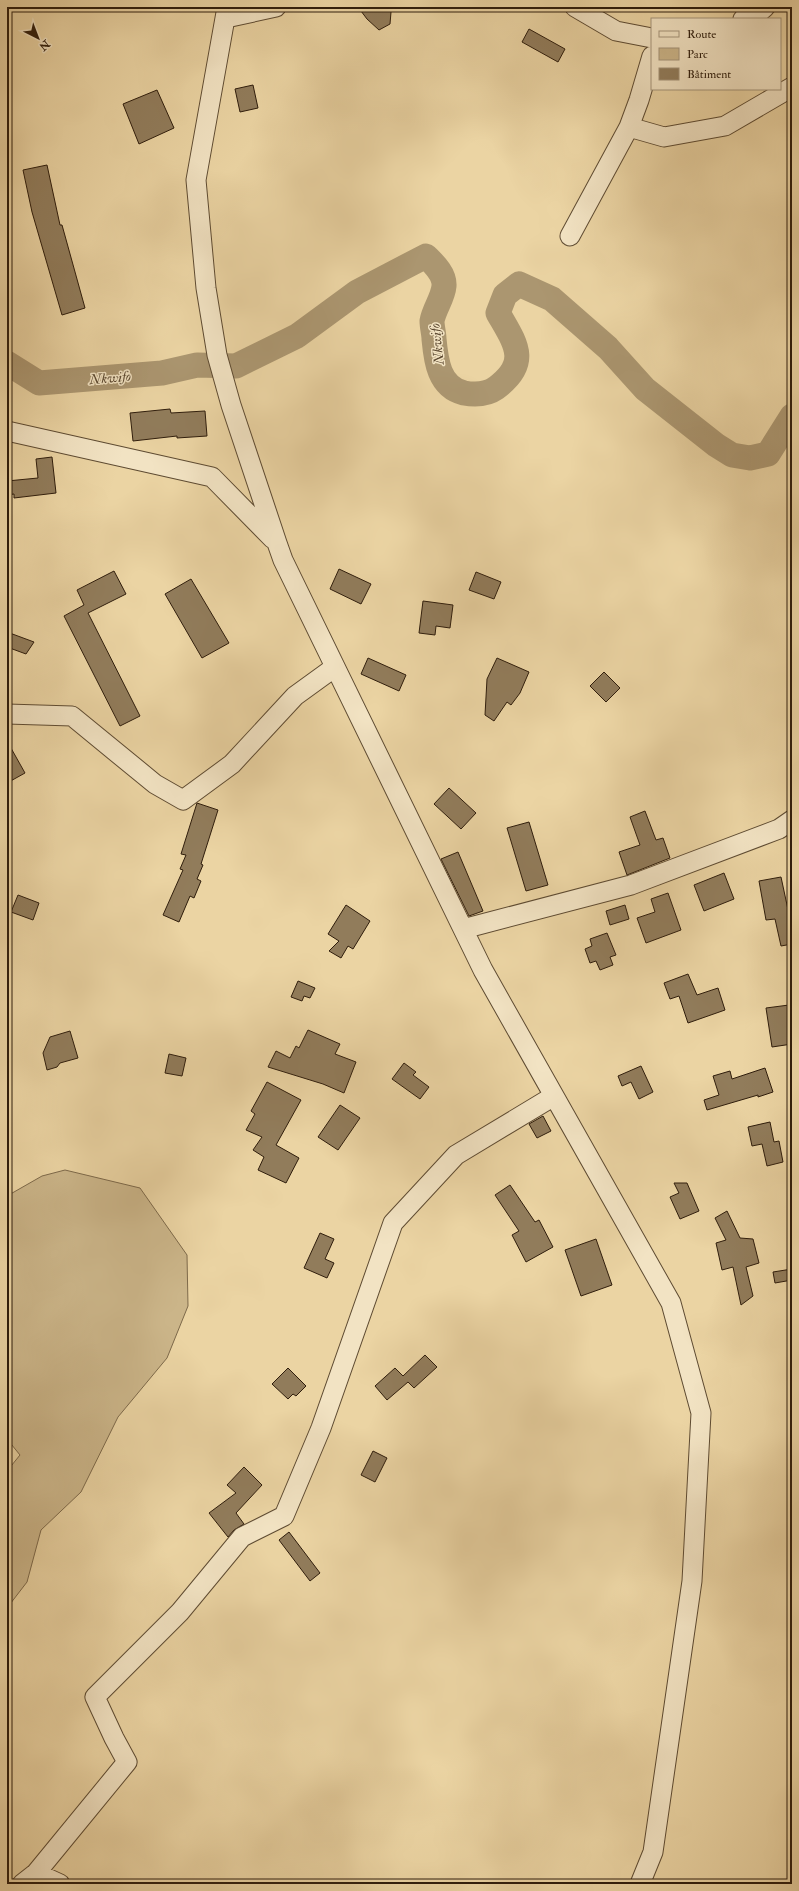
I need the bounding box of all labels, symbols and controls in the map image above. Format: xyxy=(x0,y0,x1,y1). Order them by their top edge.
north arrow xyxy=(18,18,58,58)
legend xyxy=(651,18,781,90)
text: Route xyxy=(687,27,716,42)
text: N xyxy=(35,36,53,54)
text: Parc xyxy=(687,47,708,62)
text: Bâtiment xyxy=(687,67,731,82)
water label: Nkwifo xyxy=(426,322,448,367)
water label: Nkwifo xyxy=(88,368,131,388)

